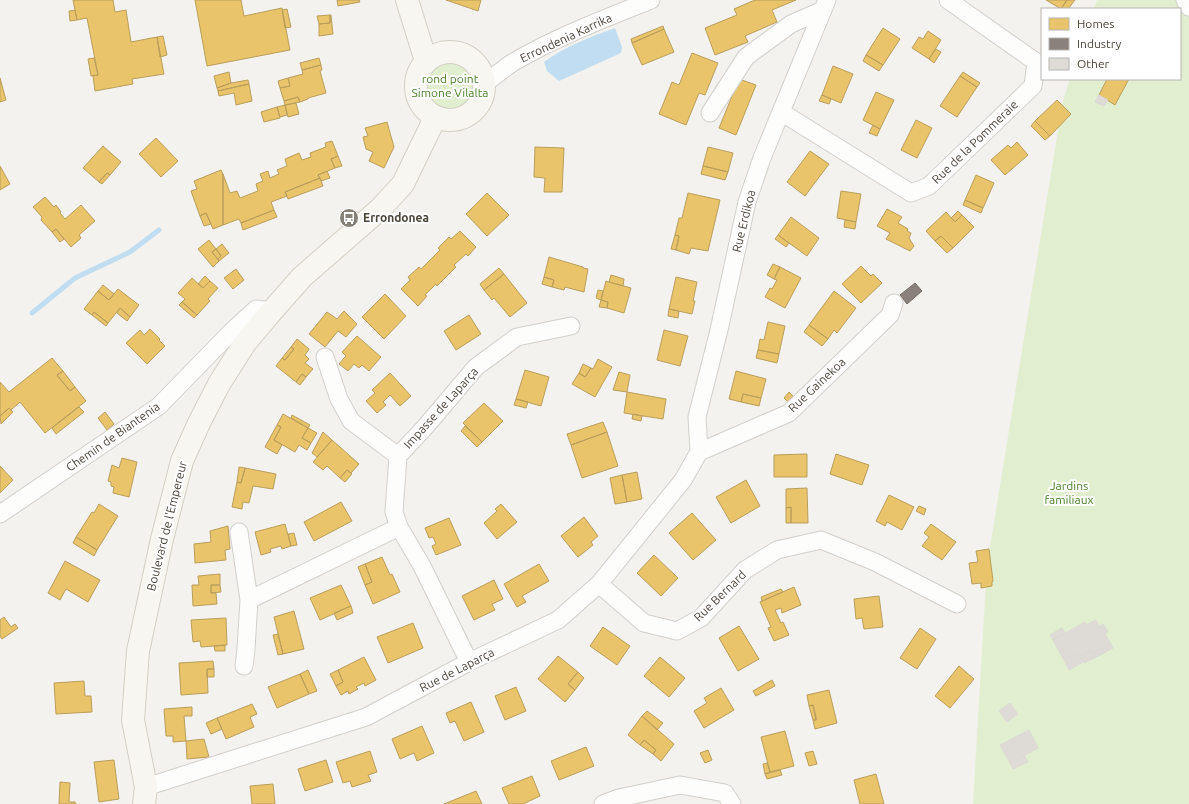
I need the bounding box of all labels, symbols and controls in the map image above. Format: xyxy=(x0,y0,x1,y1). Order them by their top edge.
legend xyxy=(1041,8,1181,80)
street label: Errondenia Karrika xyxy=(518,11,614,65)
text: Homes xyxy=(1077,17,1115,30)
text: Industry xyxy=(1077,37,1122,50)
text: Other xyxy=(1077,57,1110,70)
park label: rond point Simone Vilalta xyxy=(411,72,489,99)
street label: Rue de la Pommeraie xyxy=(929,97,1020,186)
street label: Rue Erdikoa xyxy=(729,188,758,253)
bus stop icon: Errondonea xyxy=(338,207,360,229)
place label: Errondonea xyxy=(363,211,429,224)
street label: Rue Gainekoa xyxy=(785,355,848,414)
street label: Impasse de Laparça xyxy=(401,364,480,451)
street label: Chemin de Biantenia xyxy=(64,399,162,474)
street label: Boulevard de l'Empereur xyxy=(144,459,189,592)
park label: Jardins familiaux xyxy=(1044,479,1094,506)
street label: Rue Bernard xyxy=(691,568,748,624)
street label: Rue de Laparça xyxy=(417,645,496,694)

